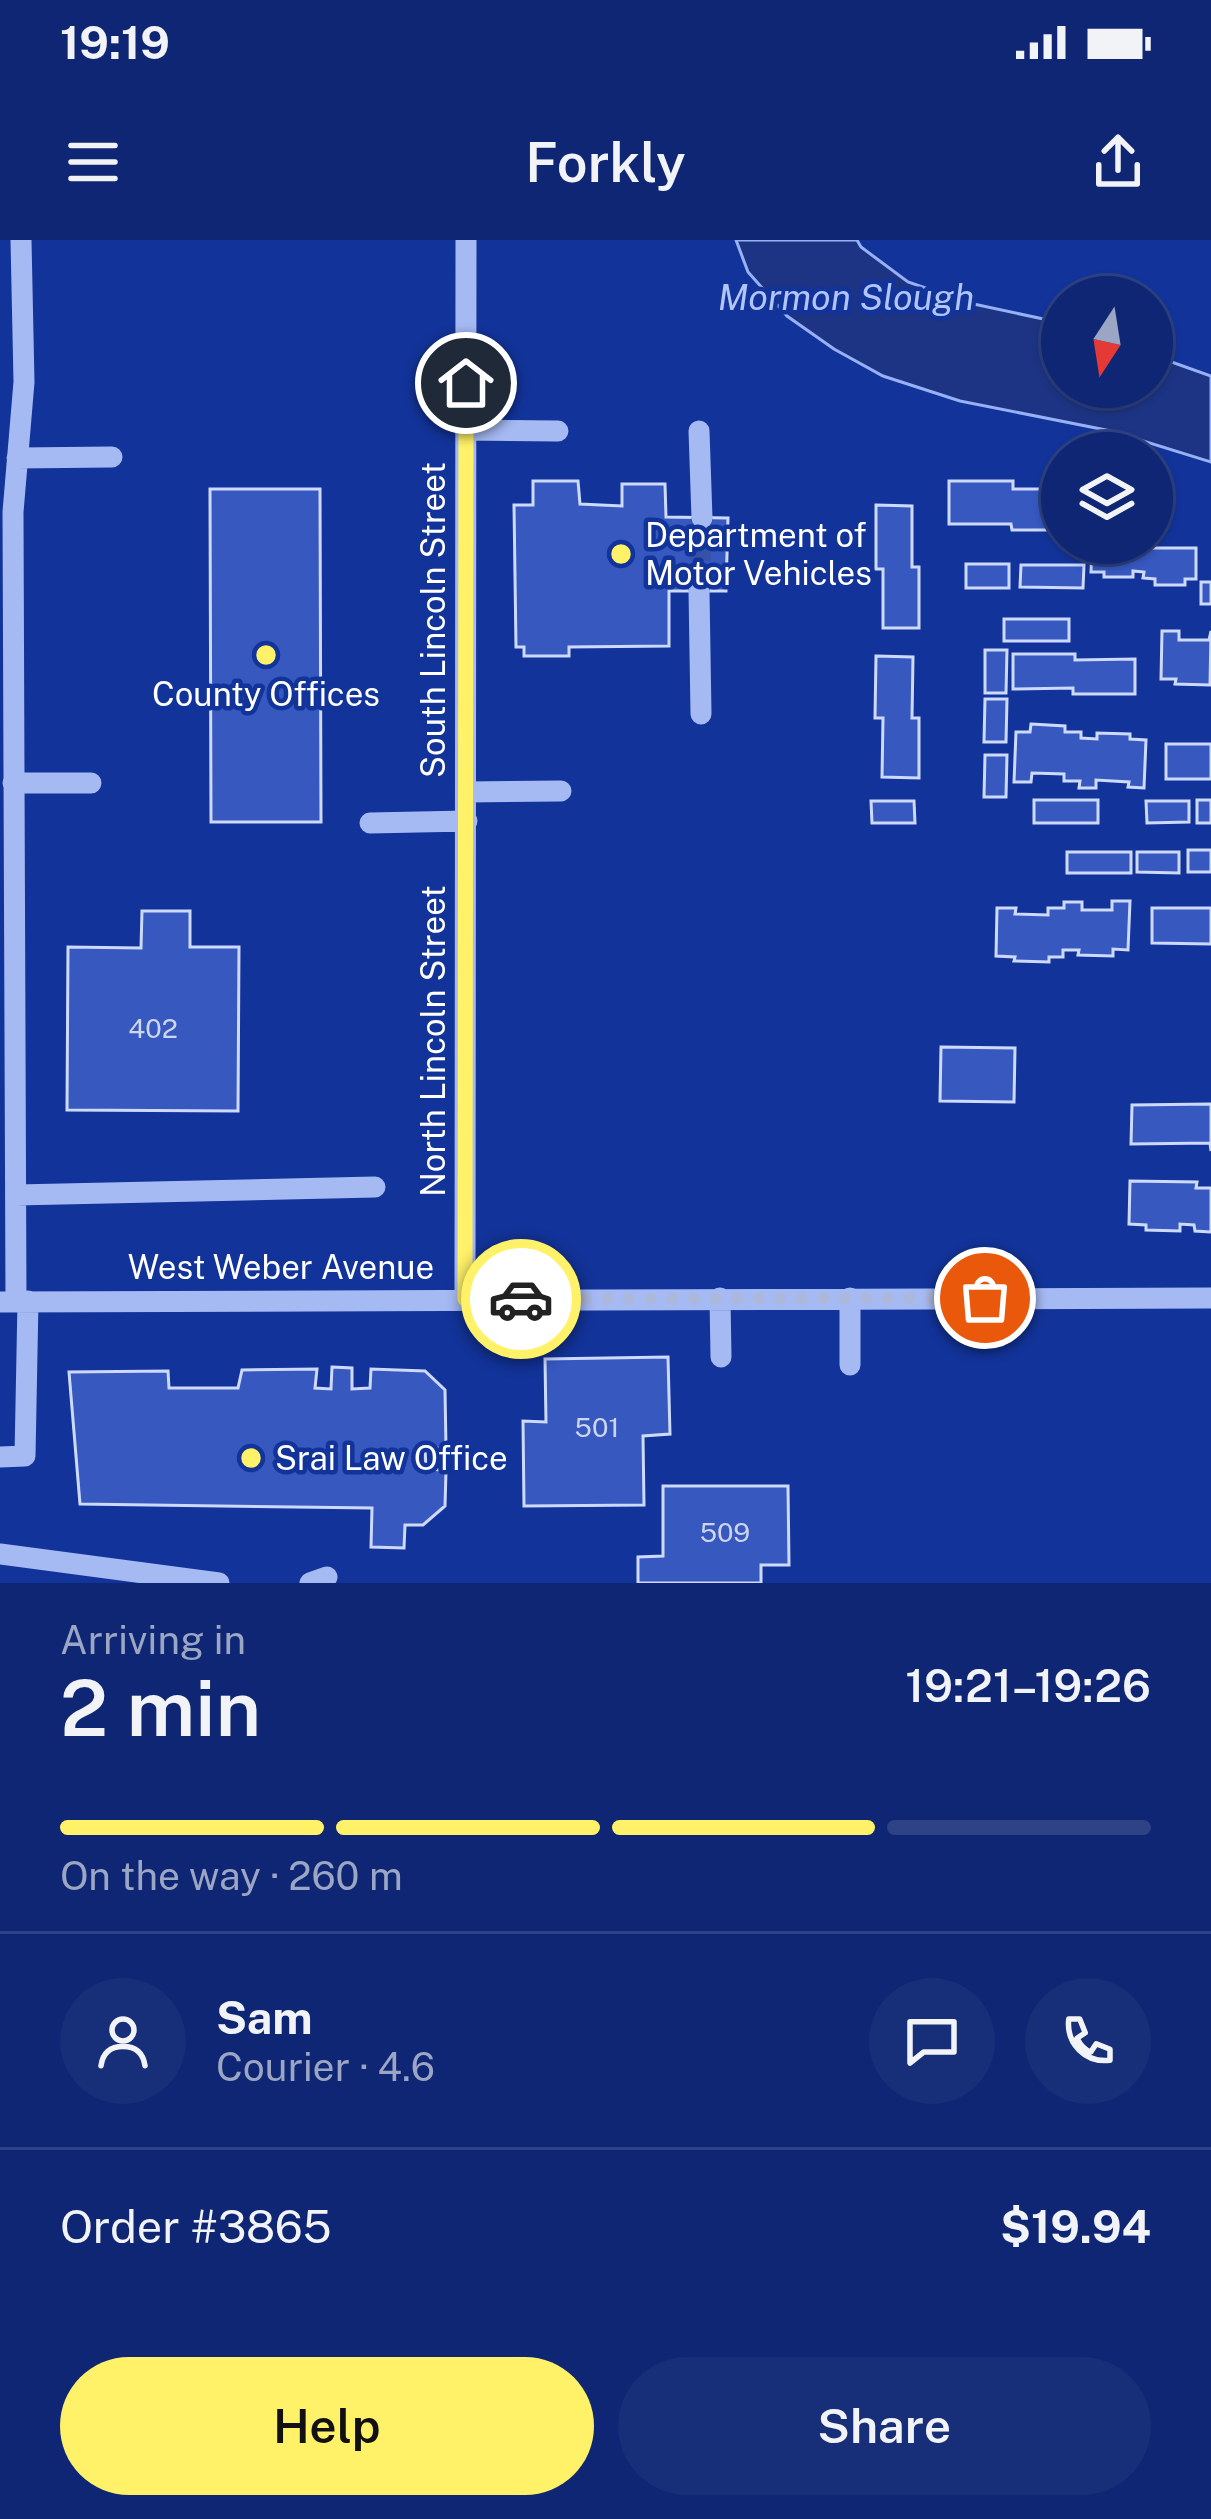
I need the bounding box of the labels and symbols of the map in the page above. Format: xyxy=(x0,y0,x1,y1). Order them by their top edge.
water label: Mormon Slough xyxy=(718,276,974,318)
north arrow xyxy=(1041,276,1173,408)
pin xyxy=(415,332,517,434)
street label: South Lincoln Street xyxy=(414,462,452,778)
place label: Department of Motor Vehicles xyxy=(645,516,872,592)
marker: Department of Motor Vehicles xyxy=(608,541,634,567)
marker: County Offices xyxy=(253,642,279,668)
place label: County Offices xyxy=(152,675,380,713)
street label: North Lincoln Street xyxy=(414,885,452,1197)
house number: 402 xyxy=(128,1012,178,1044)
courier xyxy=(461,1239,581,1359)
pin xyxy=(934,1247,1036,1349)
street label: West Weber Avenue xyxy=(128,1248,434,1286)
house number: 501 xyxy=(575,1411,619,1443)
place label: Srai Law Office xyxy=(275,1439,508,1477)
marker: Srai Law Office xyxy=(238,1445,264,1471)
house number: 509 xyxy=(700,1516,750,1548)

